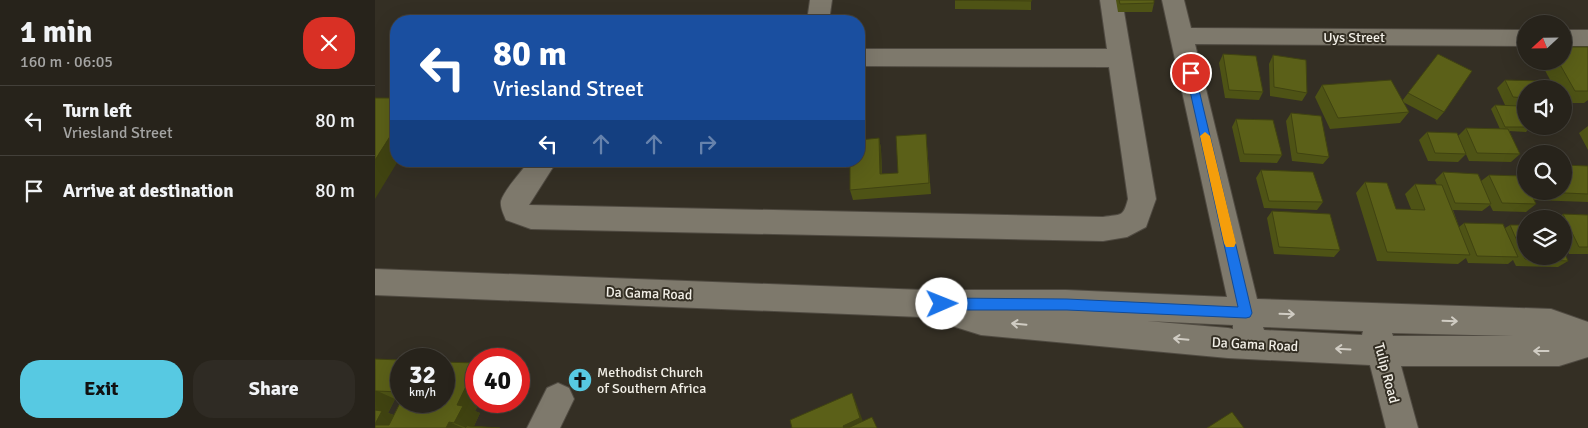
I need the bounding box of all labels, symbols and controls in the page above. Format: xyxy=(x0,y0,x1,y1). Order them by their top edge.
text: 1 min xyxy=(20,14,92,51)
north arrow xyxy=(1517,15,1573,70)
map controls xyxy=(1517,15,1572,265)
button: close xyxy=(303,17,355,69)
street label: Uys Street xyxy=(1323,29,1385,46)
text: 80 m xyxy=(493,32,567,75)
icon: left xyxy=(410,35,475,100)
text: 160 m · 06:05 xyxy=(20,52,113,72)
pin xyxy=(1170,52,1212,94)
icon: arrive xyxy=(1177,59,1205,87)
text: Vriesland Street xyxy=(493,75,644,102)
button: sound xyxy=(1517,80,1572,135)
text: Turn left xyxy=(63,99,132,123)
icon: left xyxy=(20,107,48,135)
text: 80 m xyxy=(315,109,355,133)
text: Vriesland Street xyxy=(63,123,173,143)
icon: left xyxy=(534,130,562,158)
icon: ahead xyxy=(587,130,615,158)
icon: ahead xyxy=(640,130,668,158)
icon: right xyxy=(693,130,721,158)
button: search xyxy=(1517,145,1572,200)
icon: arrive xyxy=(20,177,48,205)
text: Arrive at destination xyxy=(63,179,234,203)
text: 80 m xyxy=(315,179,355,203)
button: layers xyxy=(1517,210,1572,265)
position arrow xyxy=(915,277,967,329)
street label: Da Gama Road xyxy=(605,283,693,304)
one-way arrow xyxy=(1279,310,1295,319)
one-way arrow xyxy=(1441,316,1457,326)
one-way arrow xyxy=(1011,320,1027,329)
one-way arrow xyxy=(1173,334,1189,343)
street label: Da Gama Road xyxy=(1211,334,1299,355)
street label: Tulip Road xyxy=(1370,341,1403,405)
one-way arrow xyxy=(1335,344,1351,353)
one-way arrow xyxy=(1533,346,1549,356)
speed limit sign: 40 xyxy=(465,348,530,413)
text: 32 xyxy=(409,359,436,390)
button: Exit xyxy=(20,360,183,418)
button: Share xyxy=(193,360,355,418)
place label: Methodist Church of Southern Africa xyxy=(597,364,706,397)
church icon: Methodist Church of Southern Africa xyxy=(567,367,593,393)
text: km/h xyxy=(409,385,436,400)

